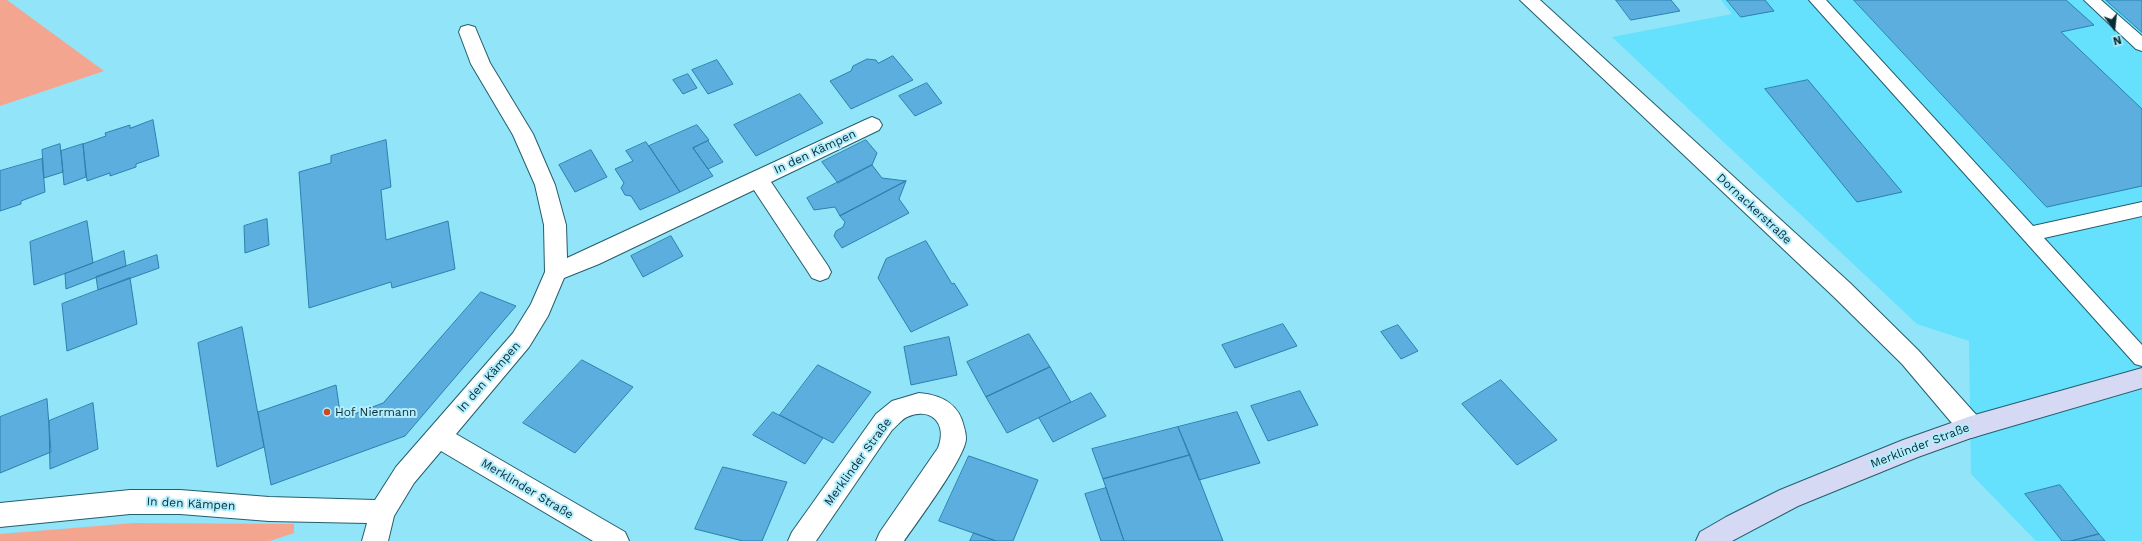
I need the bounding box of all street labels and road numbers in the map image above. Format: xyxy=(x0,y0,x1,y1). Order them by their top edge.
street label: In den Kämpen xyxy=(772,127,858,177)
street label: Dornackerstraße xyxy=(1714,171,1794,247)
street label: In den Kämpen xyxy=(454,339,524,415)
street label: Merklinder Straße xyxy=(821,415,895,509)
street label: Merklinder Straße xyxy=(1868,420,1972,472)
street label: Merklinder Straße xyxy=(478,456,576,522)
street label: In den Kämpen xyxy=(146,494,236,514)

